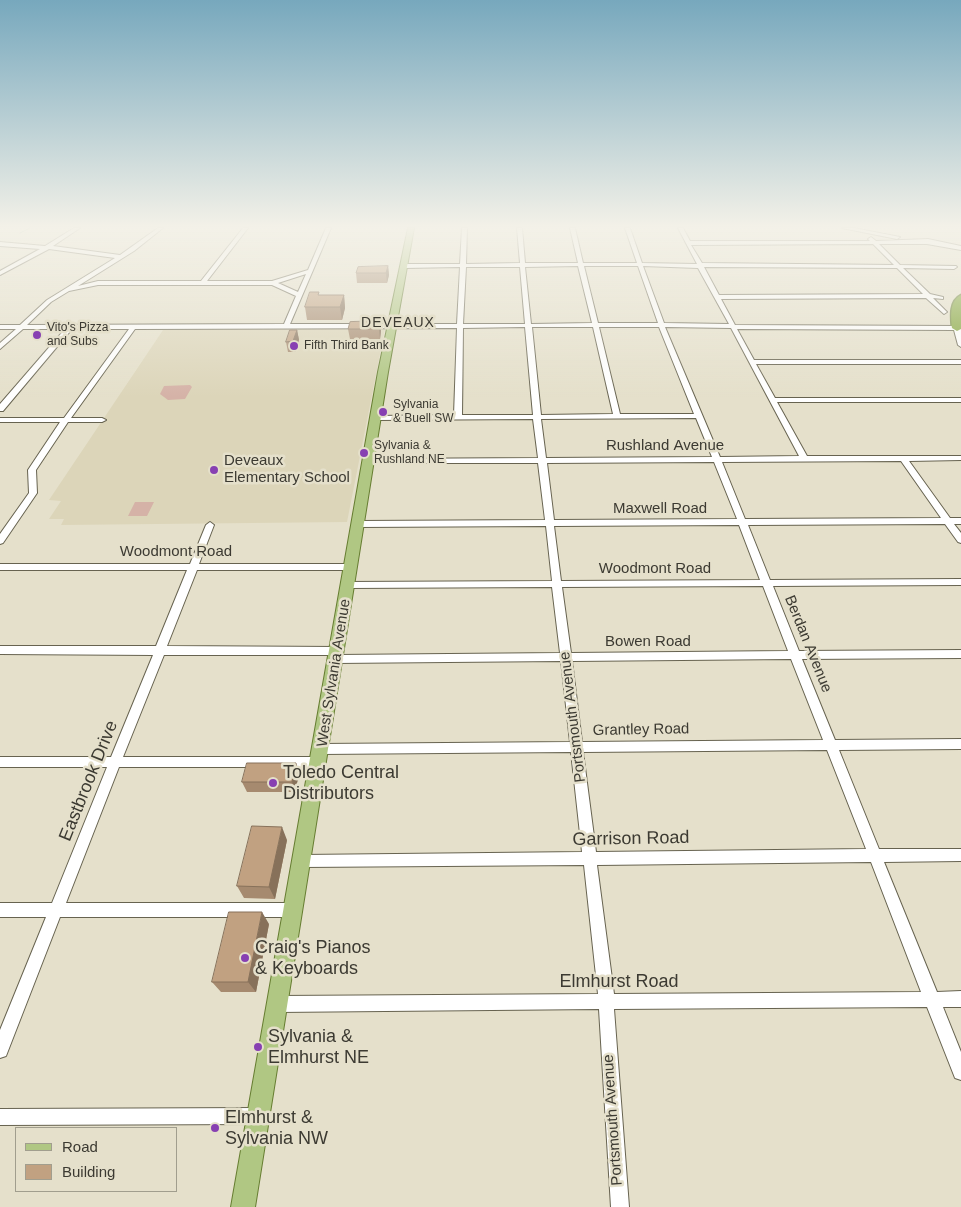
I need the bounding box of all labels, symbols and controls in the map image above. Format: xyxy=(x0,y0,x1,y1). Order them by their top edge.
district label: DEVEAUX xyxy=(360,315,436,331)
place label: Vito's Pizza and Subs xyxy=(47,321,108,349)
marker: Vito's Pizza and Subs xyxy=(31,329,43,341)
place label: Fifth Third Bank xyxy=(304,339,389,353)
marker: Fifth Third Bank xyxy=(288,340,300,352)
place label: Sylvania & Buell SW xyxy=(393,398,454,426)
marker: Sylvania & Buell SW xyxy=(377,406,389,418)
street label: Rushland Avenue xyxy=(606,437,724,455)
place label: Sylvania & Rushland NE xyxy=(374,439,445,467)
marker: Sylvania & Rushland NE xyxy=(358,447,370,459)
place label: Deveaux Elementary School xyxy=(224,452,350,487)
marker: Deveaux Elementary School xyxy=(208,464,220,476)
street label: Maxwell Road xyxy=(613,500,707,518)
street label: Woodmont Road xyxy=(120,543,232,561)
street label: Woodmont Road xyxy=(599,560,711,578)
street label: Berdan Avenue xyxy=(780,593,836,695)
street label: West Sylvania Avenue xyxy=(313,598,355,748)
street label: Bowen Road xyxy=(605,633,691,651)
street label: Portsmouth Avenue xyxy=(556,651,590,783)
street label: Eastbrook Drive xyxy=(55,718,123,844)
street label: Grantley Road xyxy=(592,720,690,740)
place label: Toledo Central Distributors xyxy=(283,762,399,804)
marker: Toledo Central Distributors xyxy=(267,777,279,789)
street label: Garrison Road xyxy=(572,827,690,851)
place label: Craig's Pianos & Keyboards xyxy=(255,937,370,980)
marker: Craig's Pianos & Keyboards xyxy=(239,952,251,964)
street label: Elmhurst Road xyxy=(559,971,679,993)
place label: Sylvania & Elmhurst NE xyxy=(268,1026,369,1068)
marker: Sylvania & Elmhurst NE xyxy=(252,1041,264,1053)
street label: Portsmouth Avenue xyxy=(599,1054,627,1186)
place label: Elmhurst & Sylvania NW xyxy=(225,1107,328,1150)
marker: Elmhurst & Sylvania NW xyxy=(209,1122,221,1134)
legend xyxy=(15,1127,178,1192)
text: Road xyxy=(62,1138,98,1155)
text: Building xyxy=(62,1163,115,1180)

